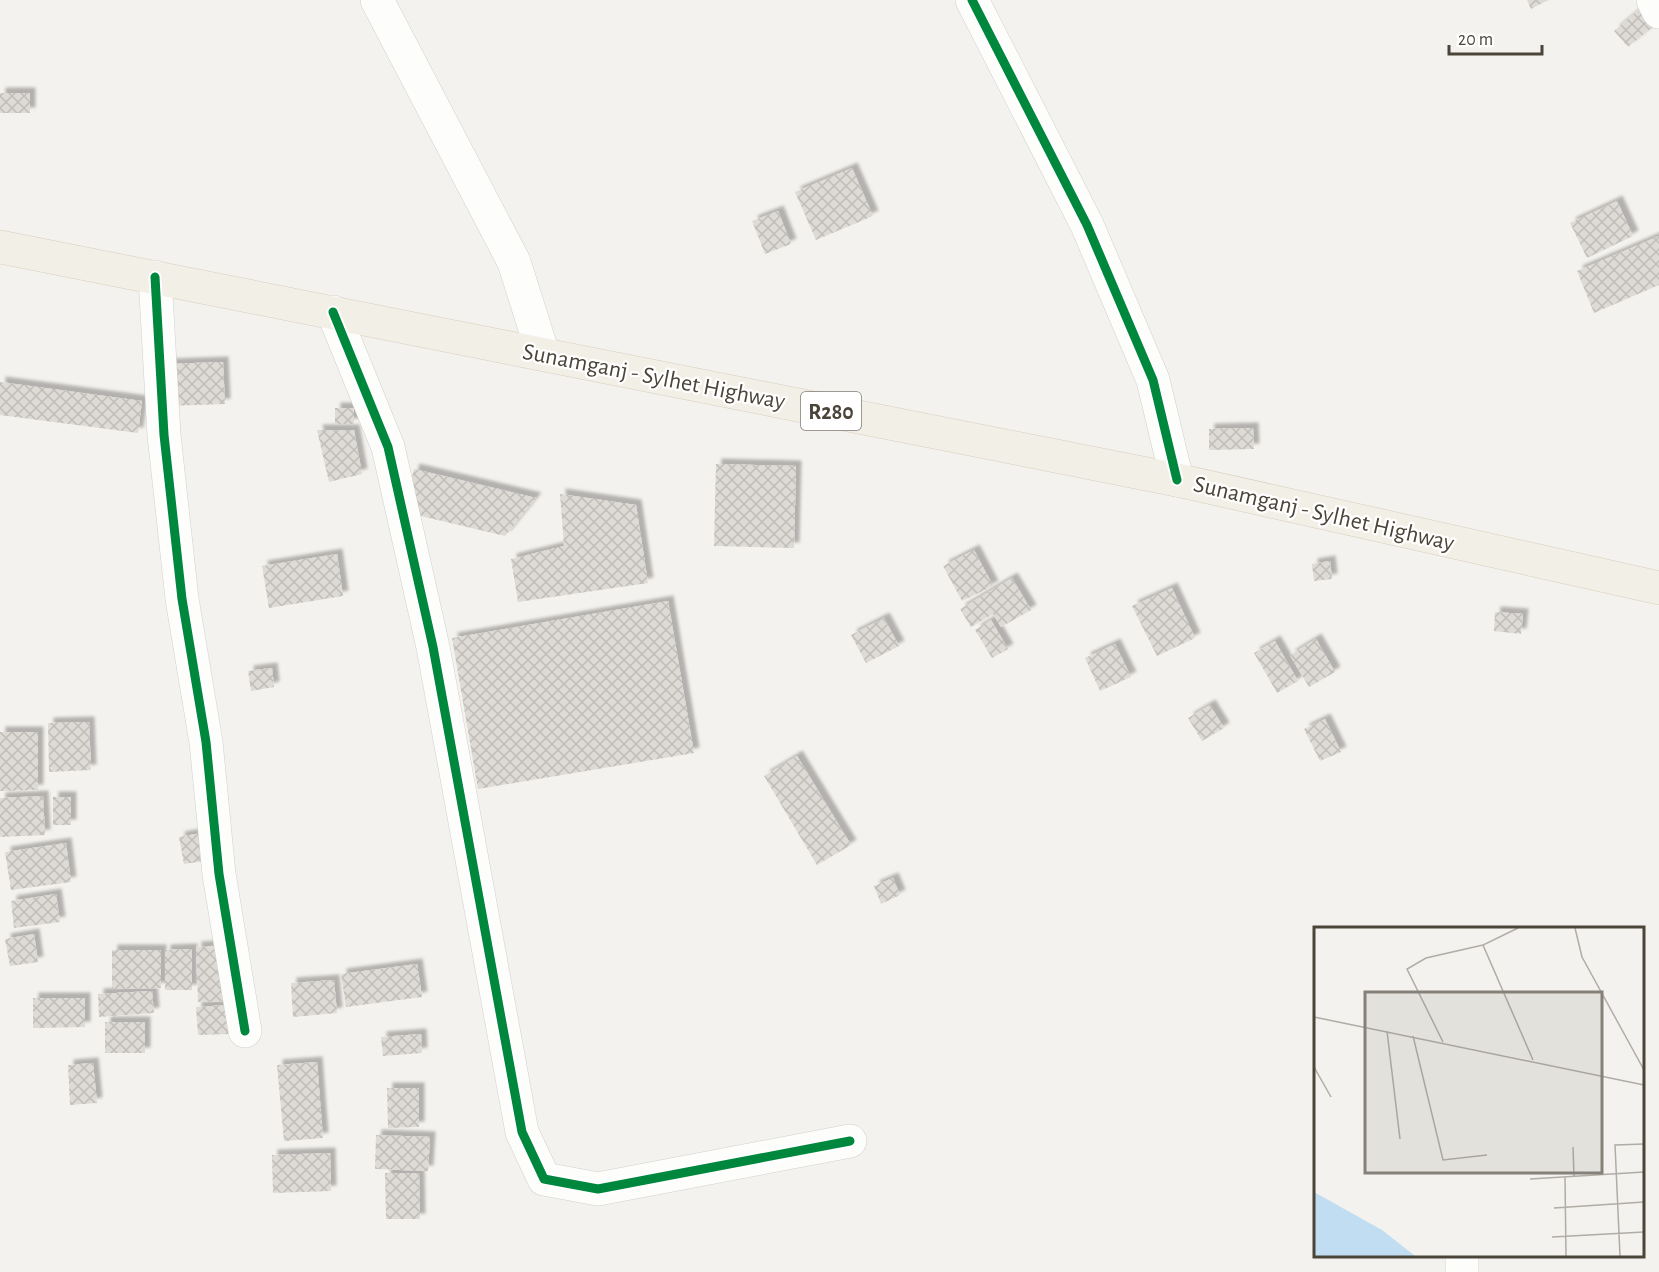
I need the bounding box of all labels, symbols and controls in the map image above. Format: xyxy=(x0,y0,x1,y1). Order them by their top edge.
scale bar xyxy=(1449,18,1542,56)
text: 20 m xyxy=(1458,31,1493,49)
street label: Sunamganj - Sylhet Highway xyxy=(520,340,787,414)
road number: R280 xyxy=(801,392,861,430)
street label: Sunamganj - Sylhet Highway xyxy=(1191,472,1457,556)
inset map xyxy=(1314,927,1644,1257)

